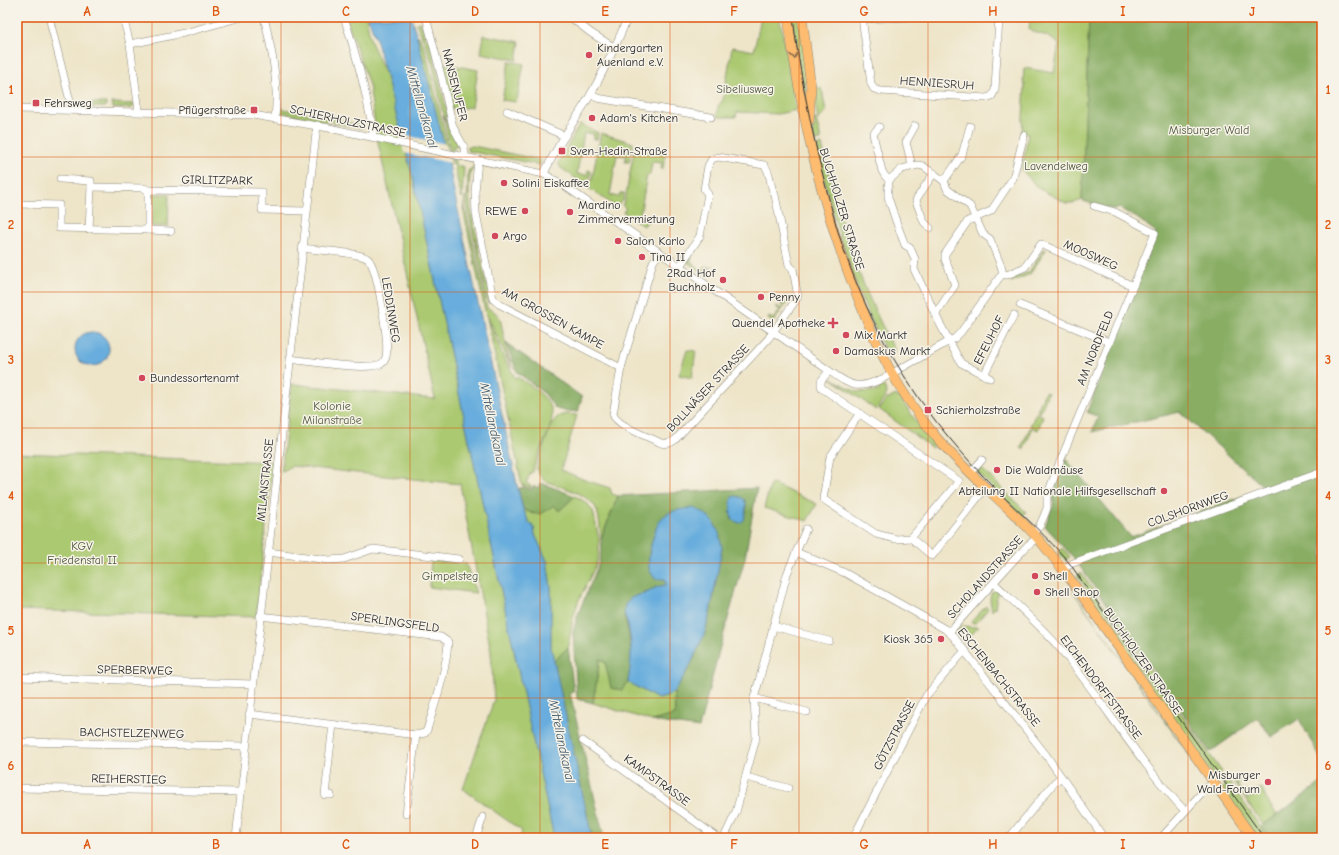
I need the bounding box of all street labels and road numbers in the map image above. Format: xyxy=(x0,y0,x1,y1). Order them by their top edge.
street label: NANSENUFER xyxy=(439,47,471,123)
street label: HENNIESRUH xyxy=(899,73,975,93)
street label: SCHIERHOLZSTRASSE xyxy=(289,102,407,140)
street label: BUCHHOLZER STRASSE xyxy=(817,146,867,272)
street label: GIRLITZPARK xyxy=(181,172,253,188)
street label: MOOSWEG xyxy=(1062,237,1121,273)
street label: LEDDINWEG xyxy=(379,276,403,344)
street label: AM GROSSEN KAMPE xyxy=(499,284,607,352)
street label: AM NORDFELD xyxy=(1074,309,1116,387)
street label: EFEUHOF xyxy=(971,313,1007,367)
street label: BOLLNÄSER STRASSE xyxy=(664,341,752,435)
street label: MILANSTRASSE xyxy=(254,438,276,522)
street label: COLSHORNWEG xyxy=(1146,488,1231,530)
street label: SCHOLANDSTRASSE xyxy=(944,533,1026,621)
street label: BUCHHOLZER STRASSE xyxy=(1101,605,1185,717)
street label: SPERLINGSFELD xyxy=(350,609,440,635)
street label: ESCHENBACHSTRASSE xyxy=(955,625,1043,729)
street label: EICHENDORFFSTRASSE xyxy=(1057,632,1145,742)
street label: SPERBERWEG xyxy=(97,662,173,678)
street label: GÖTZSTRASSE xyxy=(870,698,918,772)
street label: BACHSTELZENWEG xyxy=(79,725,185,741)
street label: KAMPSTRASSE xyxy=(621,751,693,809)
street label: REIHERSTIEG xyxy=(91,771,167,787)

